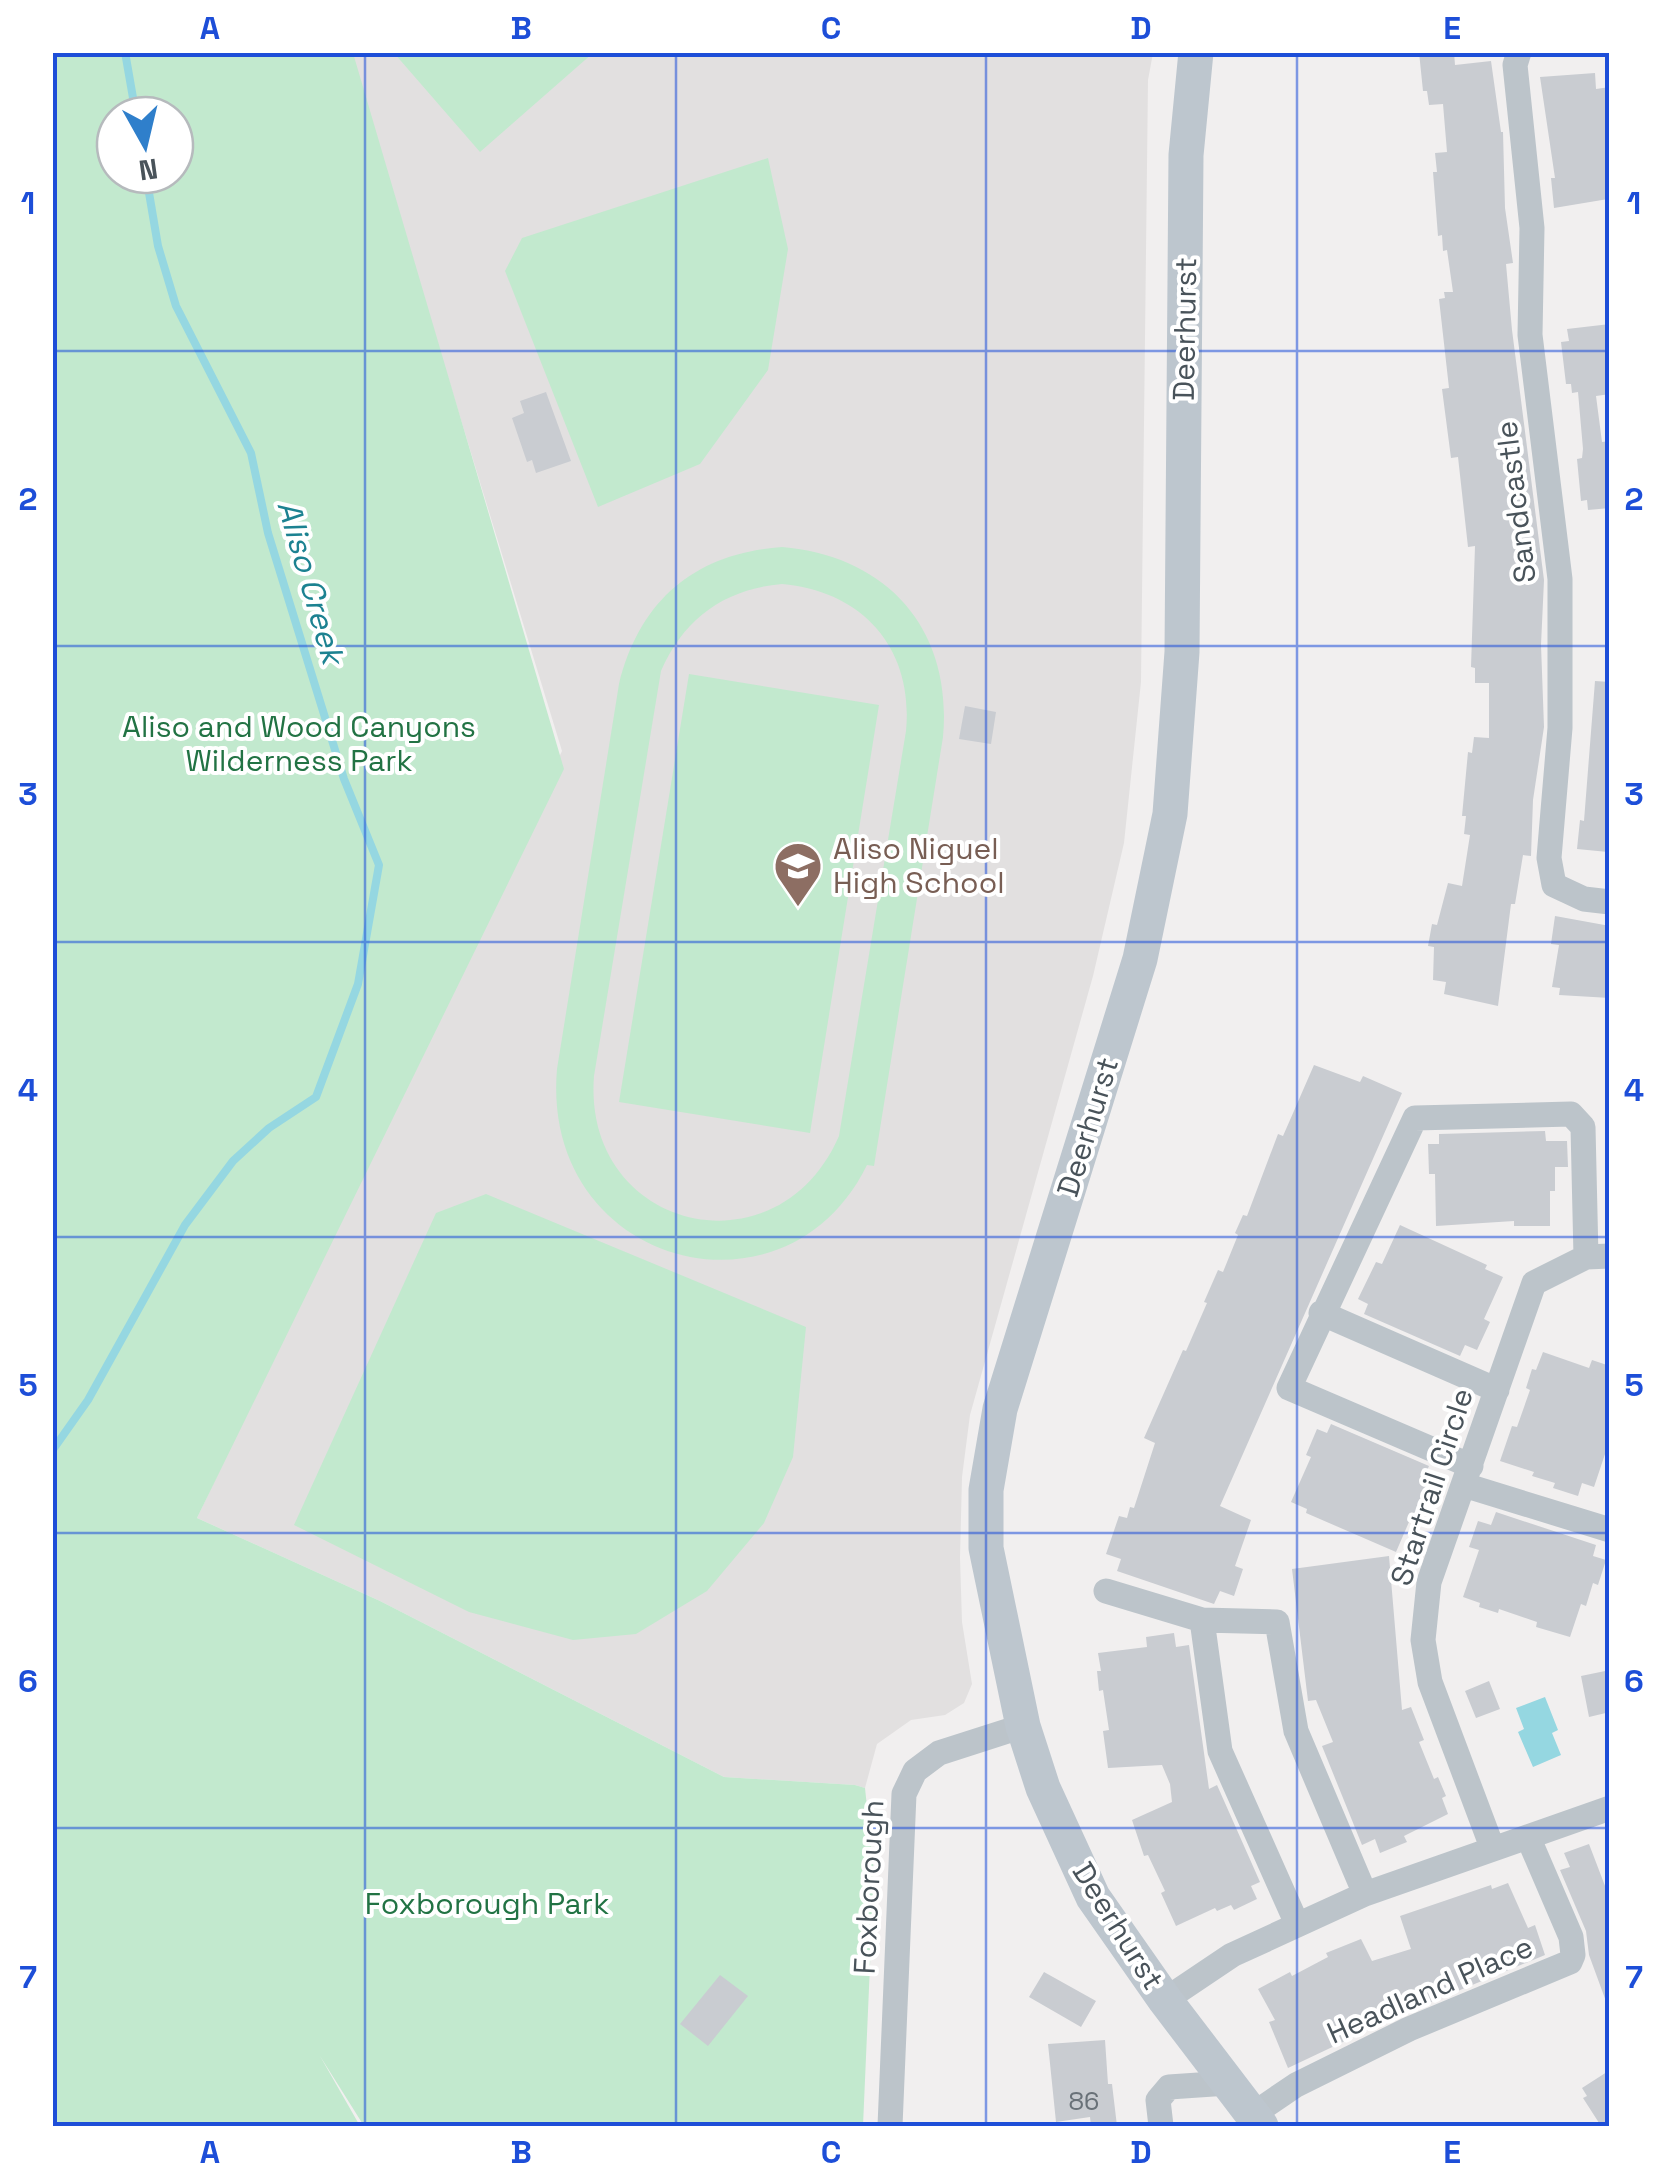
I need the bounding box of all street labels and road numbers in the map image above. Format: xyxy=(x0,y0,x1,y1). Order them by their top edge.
street label: Deerhurst xyxy=(1164,257,1205,401)
street label: Sandcastle xyxy=(1486,419,1545,585)
street label: Deerhurst xyxy=(1048,1053,1127,1201)
street label: Startrail Circle xyxy=(1381,1383,1482,1591)
street label: Foxborough xyxy=(844,1799,893,1975)
street label: Deerhurst xyxy=(1064,1855,1173,1997)
street label: Headland Place xyxy=(1321,1927,1539,2052)

